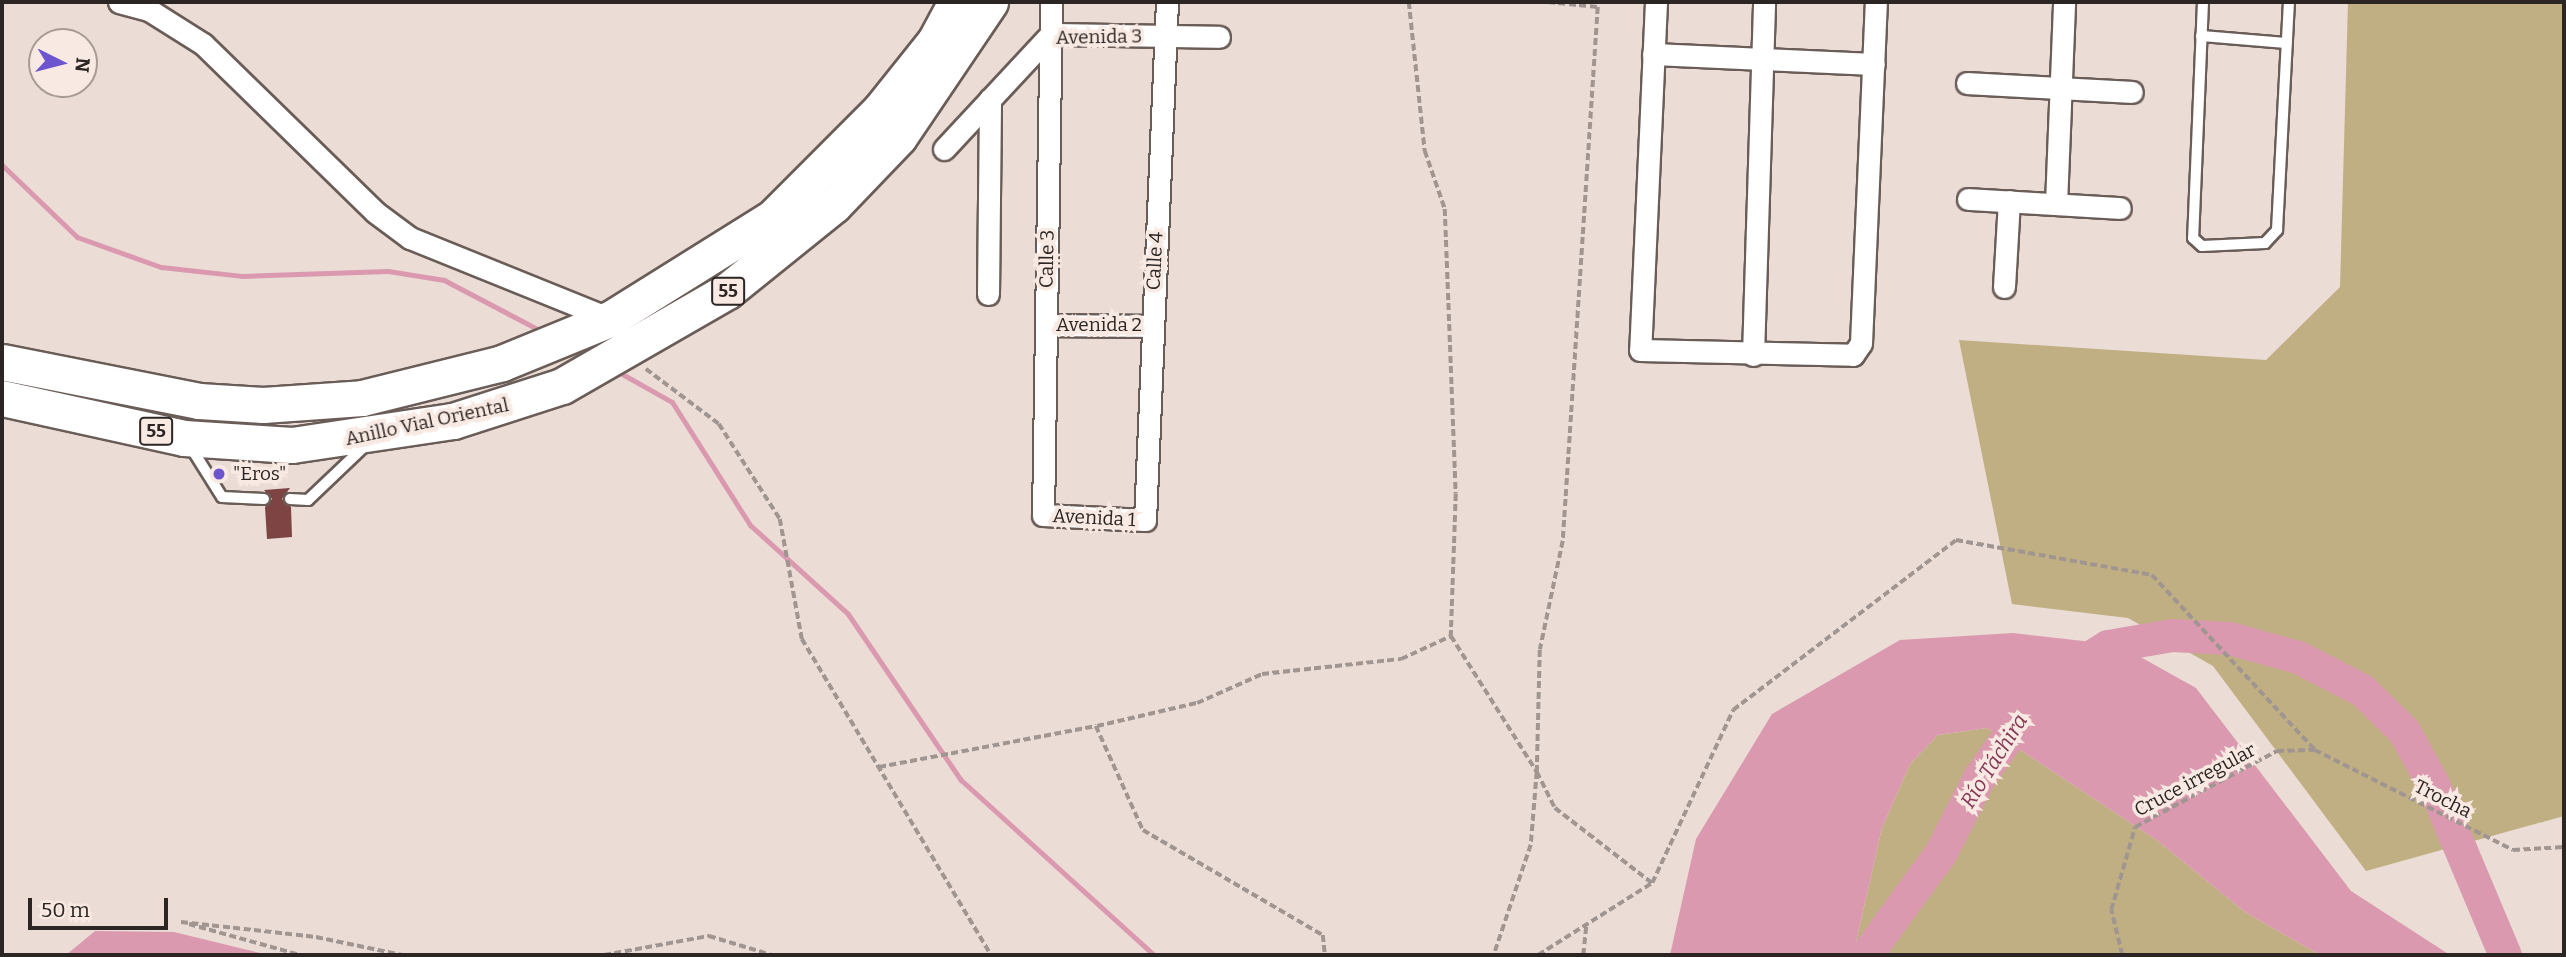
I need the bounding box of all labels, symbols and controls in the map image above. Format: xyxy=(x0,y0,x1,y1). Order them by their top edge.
street label: Avenida 3 xyxy=(1056,25,1142,49)
north arrow xyxy=(28,28,98,98)
text: N xyxy=(70,57,95,74)
street label: Calle 3 xyxy=(1035,230,1059,288)
street label: Calle 4 xyxy=(1142,231,1168,291)
road number: 55 xyxy=(710,276,746,306)
street label: Avenida 2 xyxy=(1056,314,1142,336)
street label: Anillo Vial Oriental xyxy=(343,394,511,450)
road number: 55 xyxy=(138,416,174,446)
place label: "Eros" xyxy=(233,463,286,485)
marker: "Eros" xyxy=(211,466,227,482)
street label: Avenida 1 xyxy=(1052,504,1136,532)
water label: Río Táchira xyxy=(1955,709,2033,813)
street label: Cruce irregular xyxy=(2131,738,2259,822)
street label: Trocha xyxy=(2411,775,2475,823)
scale bar xyxy=(32,884,172,928)
text: 50 m xyxy=(41,897,90,923)

